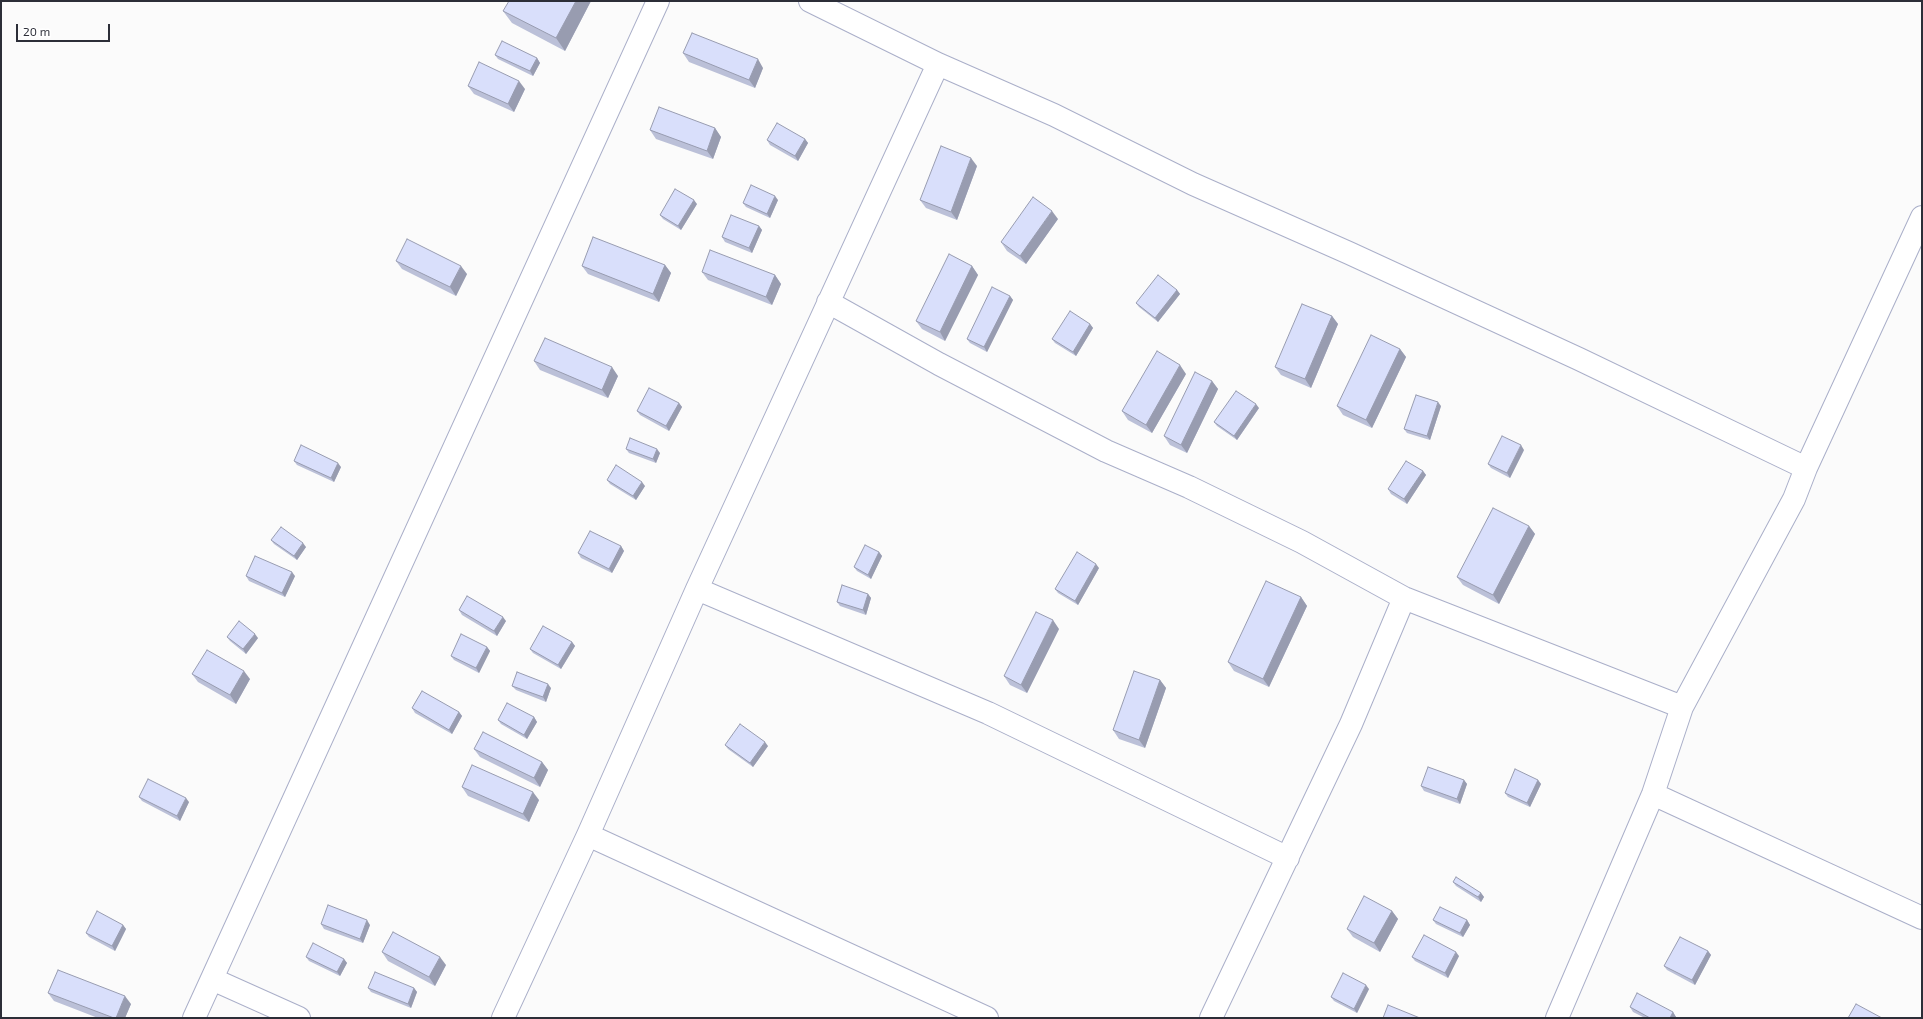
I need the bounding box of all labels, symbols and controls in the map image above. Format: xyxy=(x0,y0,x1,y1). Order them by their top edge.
scale bar xyxy=(18,16,112,42)
text: 20 m xyxy=(23,24,50,38)

